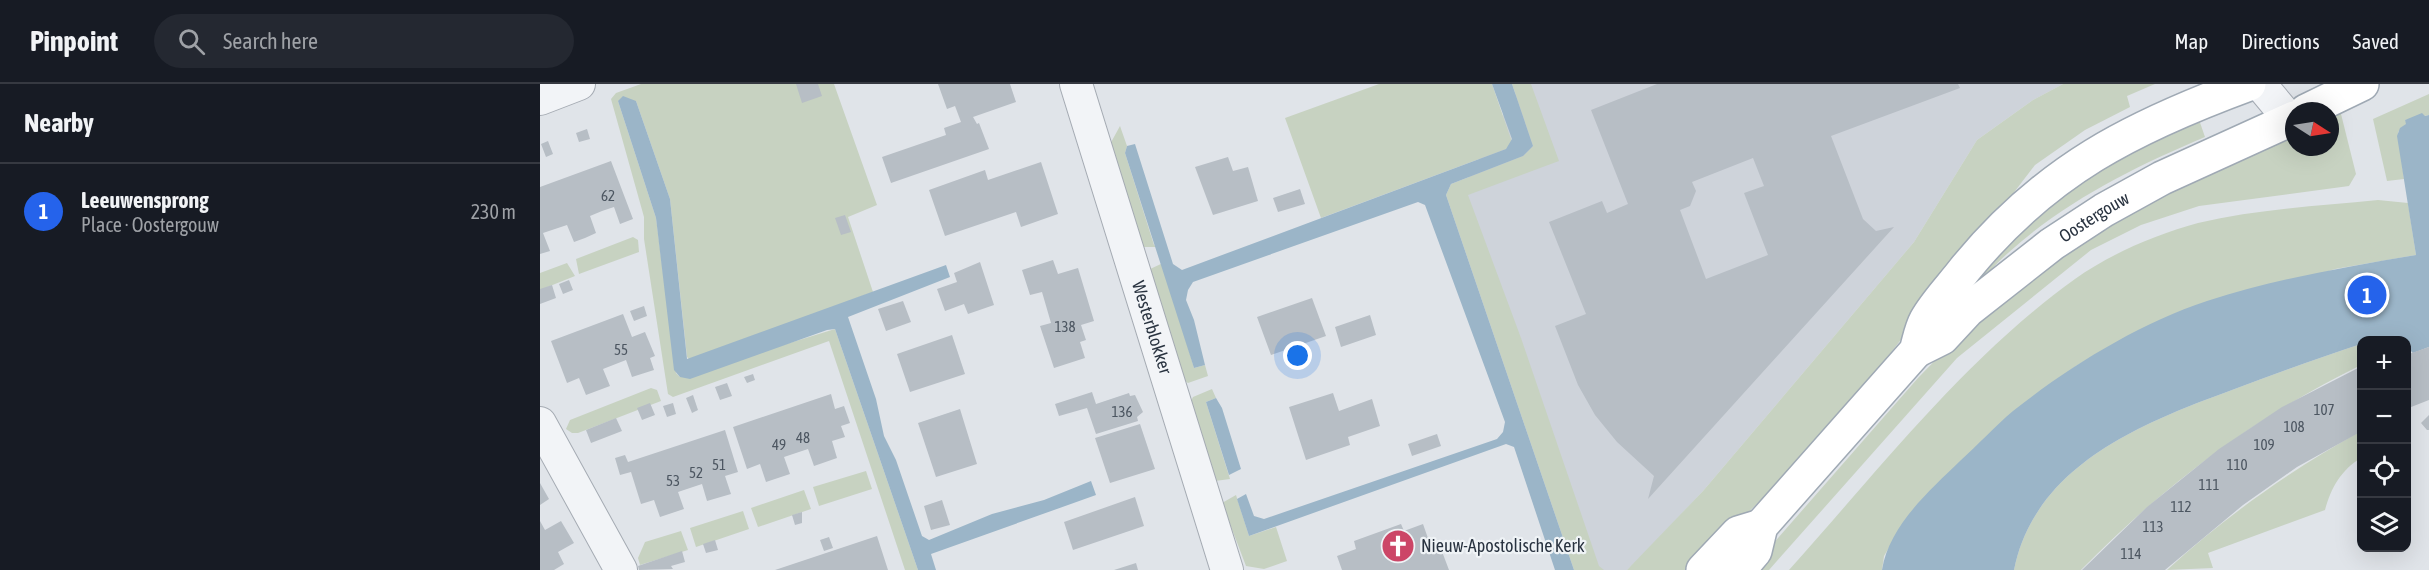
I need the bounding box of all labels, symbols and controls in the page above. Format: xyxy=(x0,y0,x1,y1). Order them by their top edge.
search box xyxy=(154,14,574,68)
text: Pinpoint xyxy=(30,25,118,57)
icon: search xyxy=(175,25,208,58)
text: Search here xyxy=(223,28,318,54)
text: Map xyxy=(2174,29,2208,53)
text: Directions xyxy=(2241,29,2320,53)
text: Saved xyxy=(2353,29,2399,53)
north arrow xyxy=(2285,102,2339,156)
text: Nearby xyxy=(24,108,94,138)
text: Leeuwensprong xyxy=(81,187,209,213)
house number: 62 xyxy=(601,187,615,204)
street label: Oostergouw xyxy=(2055,187,2133,247)
text: 1 xyxy=(39,200,48,223)
text: 230 m xyxy=(471,200,516,223)
text: Place · Oostergouw xyxy=(81,213,219,236)
pin: 1 xyxy=(2348,272,2386,318)
street label: Westerblokker xyxy=(1128,278,1177,377)
house number: 138 xyxy=(1054,318,1076,335)
map controls xyxy=(2357,336,2411,552)
button: + xyxy=(2357,336,2411,390)
house number: 55 xyxy=(614,341,628,358)
your location xyxy=(1283,341,1312,370)
button: − xyxy=(2357,390,2411,444)
house number: 107 xyxy=(2313,401,2335,418)
house number: 136 xyxy=(1111,403,1133,420)
house number: 108 xyxy=(2283,418,2305,435)
house number: 48 xyxy=(796,429,810,446)
house number: 49 xyxy=(772,436,786,453)
house number: 109 xyxy=(2253,436,2275,453)
button: locate xyxy=(2357,444,2411,498)
house number: 51 xyxy=(712,456,726,473)
house number: 110 xyxy=(2226,456,2248,473)
house number: 52 xyxy=(689,464,703,481)
house number: 53 xyxy=(666,472,680,489)
house number: 111 xyxy=(2198,476,2220,493)
house number: 112 xyxy=(2170,498,2192,515)
button: layers xyxy=(2357,498,2411,552)
house number: 113 xyxy=(2142,518,2164,535)
church icon: Nieuw-Apostolische Kerk xyxy=(1380,528,1416,564)
place label: Nieuw-Apostolische Kerk xyxy=(1421,535,1585,556)
house number: 114 xyxy=(2120,545,2142,562)

